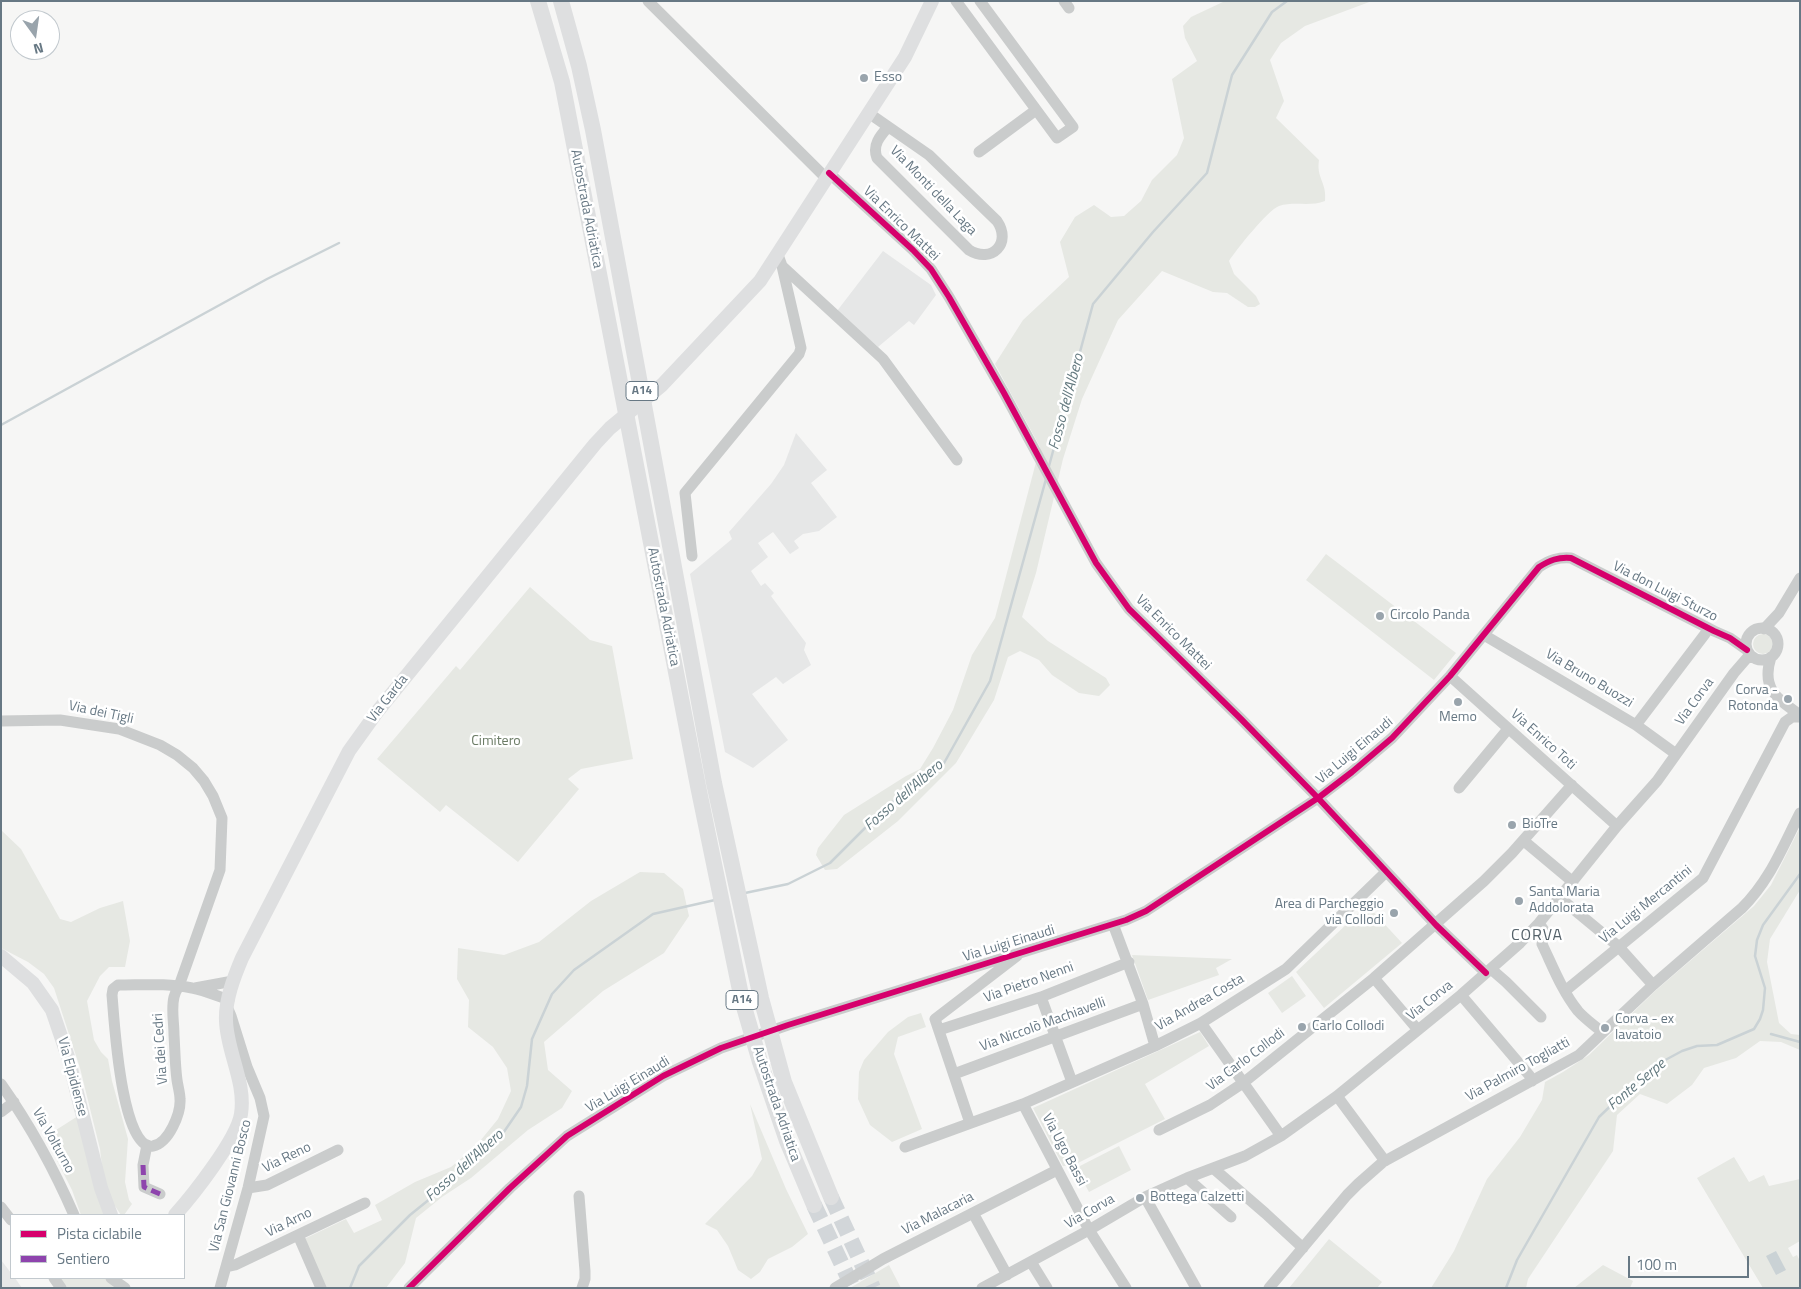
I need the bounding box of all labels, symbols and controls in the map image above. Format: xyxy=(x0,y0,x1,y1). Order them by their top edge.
north arrow xyxy=(10,10,60,60)
text: N xyxy=(31,38,46,60)
place label: Esso xyxy=(874,70,902,86)
marker: Esso xyxy=(858,72,870,84)
street label: Via Monti della Laga xyxy=(886,143,980,239)
street label: Autostrada Adriatica xyxy=(566,148,606,270)
street label: Via Enrico Mattei xyxy=(859,183,943,265)
water label: Fosso dell'Albero xyxy=(1046,352,1088,452)
road number: A14 xyxy=(626,382,658,401)
street label: Autostrada Adriatica xyxy=(643,546,683,668)
street label: Via don Luigi Sturzo xyxy=(1610,558,1720,626)
street label: Via Enrico Mattei xyxy=(1132,592,1214,674)
place label: Circolo Panda xyxy=(1390,608,1470,624)
marker: Circolo Panda xyxy=(1374,610,1386,622)
street label: Via Bruno Buozzi xyxy=(1542,646,1636,712)
street label: Via Garda xyxy=(364,672,412,726)
street label: Via Corva xyxy=(1672,675,1718,729)
place label: Corva - Rotonda xyxy=(1728,683,1778,716)
marker: Corva - Rotonda xyxy=(1782,693,1794,705)
marker: Memo xyxy=(1452,696,1464,708)
street label: Via dei Tigli xyxy=(67,698,135,728)
street label: Via Enrico Toti xyxy=(1507,706,1579,774)
place label: Memo xyxy=(1439,710,1477,726)
street label: Via Luigi Einaudi xyxy=(1313,714,1397,788)
park label: Cimitero xyxy=(471,734,521,750)
water label: Fosso dell'Albero xyxy=(861,757,947,835)
place label: BioTre xyxy=(1522,817,1558,833)
marker: BioTre xyxy=(1506,819,1518,831)
street label: Via Luigi Mercantini xyxy=(1596,862,1696,948)
place label: Santa Maria Addolorata xyxy=(1529,885,1600,918)
marker: Santa Maria Addolorata xyxy=(1513,895,1525,907)
place label: Area di Parcheggio via Collodi xyxy=(1275,897,1384,930)
marker: Area di Parcheggio via Collodi xyxy=(1388,907,1400,919)
street label: Via Luigi Einaudi xyxy=(961,922,1057,966)
district label: CORVA xyxy=(1510,926,1564,946)
street label: Via Pietro Nenni xyxy=(982,959,1076,1007)
street label: Via Andrea Costa xyxy=(1153,971,1247,1035)
street label: Via Corva xyxy=(1403,977,1457,1025)
road number: A14 xyxy=(726,990,758,1010)
street label: Via Niccolò Machiavelli xyxy=(978,994,1108,1056)
place label: Corva - ex lavatoio xyxy=(1615,1012,1674,1044)
street label: Via dei Cedri xyxy=(150,1013,172,1085)
place label: Carlo Collodi xyxy=(1312,1019,1384,1035)
marker: Carlo Collodi xyxy=(1296,1021,1308,1033)
marker: Corva - ex lavatoio xyxy=(1599,1022,1611,1034)
street label: Via Carlo Collodi xyxy=(1204,1025,1288,1095)
street label: Via Palmiro Togliatti xyxy=(1463,1034,1573,1106)
street label: Via Elpidiense xyxy=(53,1036,91,1118)
street label: Autostrada Adriatica xyxy=(748,1044,804,1164)
street label: Via Luigi Einaudi xyxy=(583,1053,673,1117)
water label: Fonte Serpe xyxy=(1604,1055,1670,1115)
street label: Via Volturno xyxy=(28,1106,78,1176)
street label: Via Ugo Bassi xyxy=(1038,1111,1090,1189)
street label: Via San Giovanni Bosco xyxy=(206,1118,256,1254)
water label: Fosso dell'Albero xyxy=(422,1126,508,1206)
street label: Via Reno xyxy=(260,1139,314,1177)
street label: Via Malacaria xyxy=(899,1189,977,1239)
place label: Bottega Calzetti xyxy=(1150,1190,1244,1206)
street label: Via Corva xyxy=(1062,1191,1118,1233)
marker: Bottega Calzetti xyxy=(1134,1192,1146,1204)
street label: Via Arno xyxy=(263,1205,315,1241)
legend xyxy=(10,1214,185,1279)
text: Pista ciclabile xyxy=(57,1222,142,1245)
scale bar xyxy=(1631,1246,1752,1278)
text: Sentiero xyxy=(57,1247,110,1270)
text: 100 m xyxy=(1636,1253,1677,1276)

